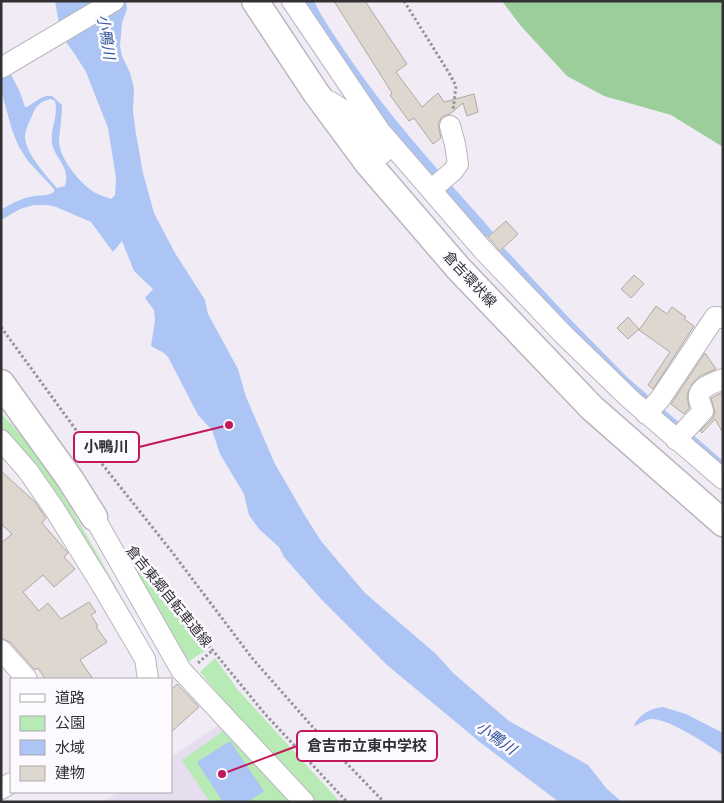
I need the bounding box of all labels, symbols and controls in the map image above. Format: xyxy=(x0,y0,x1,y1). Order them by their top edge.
water label: 小鴨川 xyxy=(94,13,119,63)
street label: 倉吉環状線 xyxy=(440,248,500,310)
callout: 小鴨川 xyxy=(74,432,139,462)
text: 小鴨川 xyxy=(83,438,129,456)
street label: 倉吉東郷自転車道線 xyxy=(123,542,215,650)
legend xyxy=(10,678,172,793)
text: 道路 xyxy=(55,689,85,707)
text: 公園 xyxy=(55,714,85,732)
water label: 小鴨川 xyxy=(472,718,521,759)
callout: 倉吉市立東中学校 xyxy=(297,731,437,761)
text: 倉吉市立東中学校 xyxy=(307,737,427,755)
text: 水域 xyxy=(55,739,85,757)
text: 建物 xyxy=(55,764,85,782)

